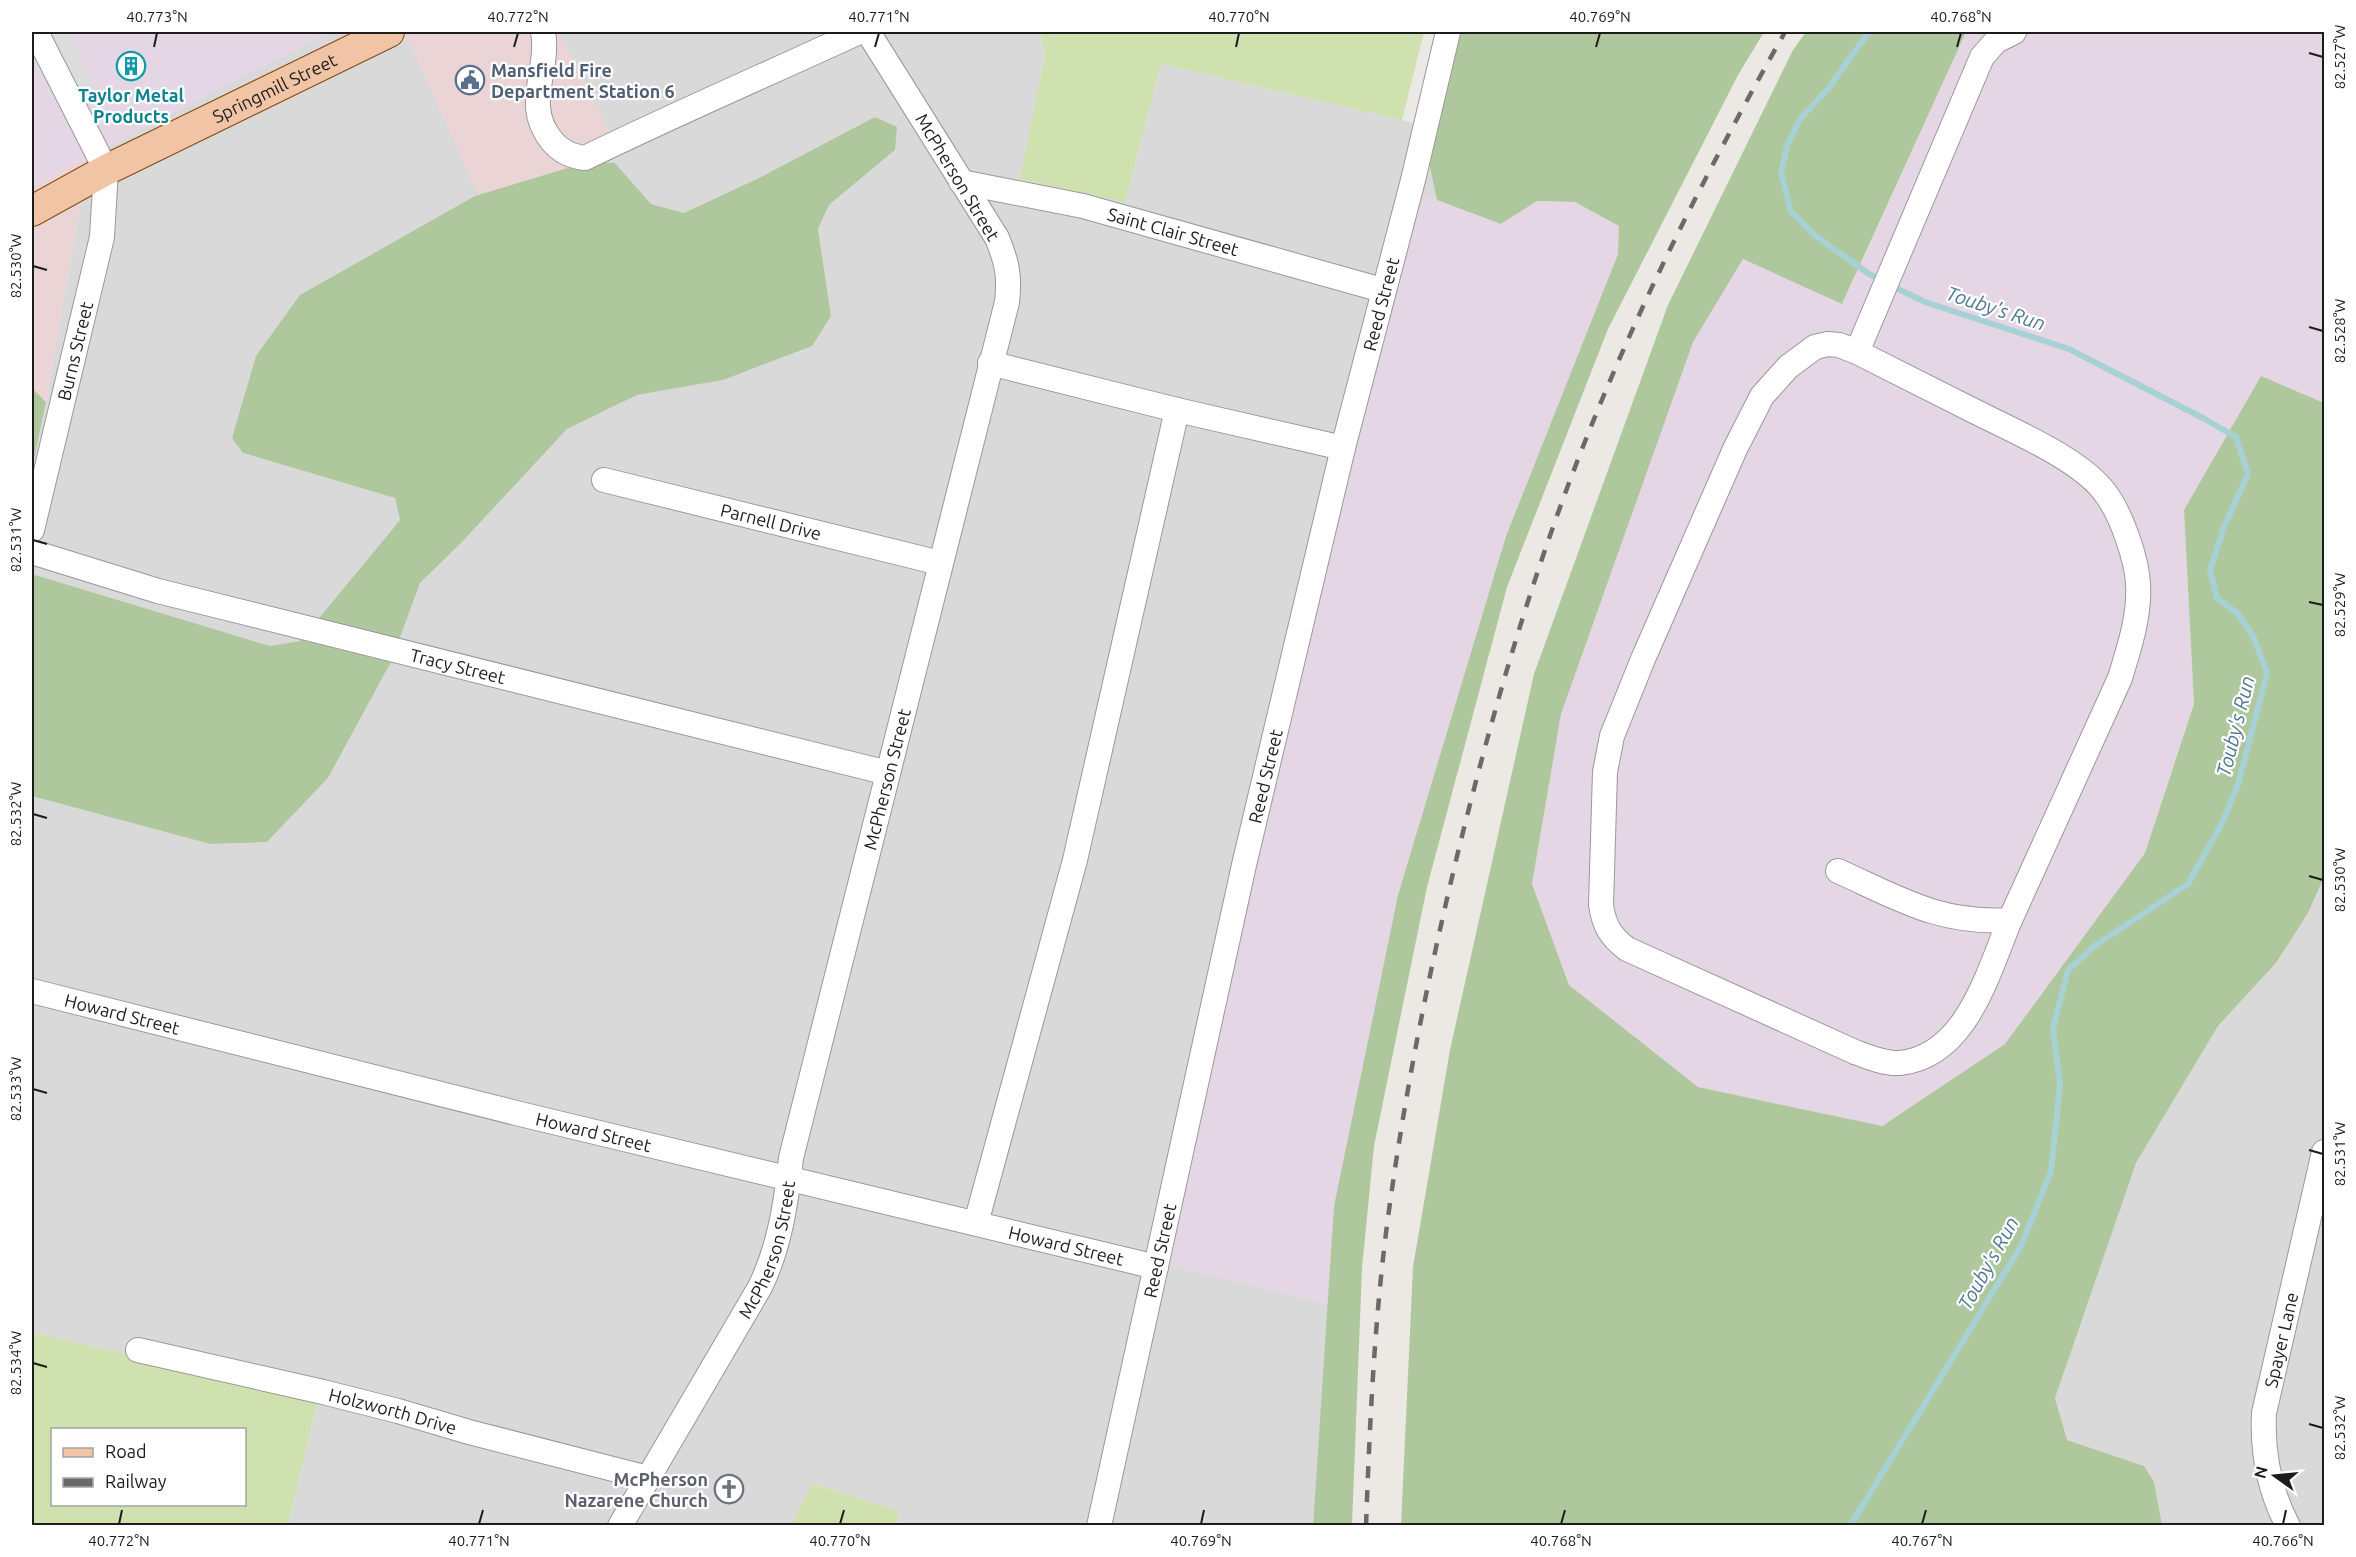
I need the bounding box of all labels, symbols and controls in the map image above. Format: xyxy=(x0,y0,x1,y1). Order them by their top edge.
text: 40.773°N xyxy=(126,8,188,25)
text: 40.772°N xyxy=(487,8,549,25)
text: 40.771°N xyxy=(848,8,910,25)
text: 40.770°N xyxy=(1208,8,1270,25)
text: 40.769°N xyxy=(1569,8,1631,25)
text: 40.768°N xyxy=(1930,8,1992,25)
text: 82.527°W xyxy=(2331,25,2348,89)
street label: Springmill Street xyxy=(209,49,340,127)
building icon: Taylor Metal Products xyxy=(115,50,147,82)
place label: Mansfield Fire Department Station 6 xyxy=(491,60,675,101)
public building icon: Mansfield Fire Department Station 6 xyxy=(454,64,486,96)
place label: Taylor Metal Products xyxy=(78,85,184,126)
street label: McPherson Street xyxy=(912,110,1004,244)
street label: Saint Clair Street xyxy=(1105,203,1241,259)
text: 82.530°W xyxy=(7,234,24,298)
street label: Reed Street xyxy=(1359,255,1402,353)
water label: Touby's Run xyxy=(1943,281,2049,335)
text: 82.528°W xyxy=(2331,299,2348,363)
street label: Burns Street xyxy=(53,300,96,403)
street label: Parnell Drive xyxy=(719,499,823,543)
text: 82.531°W xyxy=(7,508,24,572)
text: 82.529°W xyxy=(2331,573,2348,637)
street label: Tracy Street xyxy=(408,644,507,687)
water label: Touby's Run xyxy=(2211,673,2259,779)
street label: McPherson Street xyxy=(859,707,914,852)
street label: Reed Street xyxy=(1244,727,1286,825)
text: 82.532°W xyxy=(7,782,24,846)
text: 82.530°W xyxy=(2331,848,2348,912)
street label: Howard Street xyxy=(63,990,182,1038)
text: 82.533°W xyxy=(7,1057,24,1121)
street label: Howard Street xyxy=(534,1108,653,1155)
text: 82.531°W xyxy=(2331,1122,2348,1186)
street label: McPherson Street xyxy=(734,1179,798,1322)
street label: Reed Street xyxy=(1139,1202,1179,1300)
water label: Touby's Run xyxy=(1953,1212,2023,1314)
street label: Howard Street xyxy=(1006,1222,1126,1269)
street label: Spayer Lane xyxy=(2260,1290,2301,1390)
text: 82.534°W xyxy=(7,1331,24,1395)
street label: Holzworth Drive xyxy=(327,1384,459,1438)
text: 82.532°W xyxy=(2331,1396,2348,1460)
legend xyxy=(51,1428,246,1506)
text: Road xyxy=(105,1441,147,1461)
north arrow xyxy=(2245,1446,2305,1506)
text: N xyxy=(2250,1464,2271,1480)
place label: McPherson Nazarene Church xyxy=(564,1469,708,1510)
text: Railway xyxy=(105,1471,167,1491)
church icon: McPherson Nazarene Church xyxy=(713,1473,745,1505)
text: 40.772°N xyxy=(88,1532,150,1549)
text: 40.771°N xyxy=(448,1532,510,1549)
text: 40.770°N xyxy=(809,1532,871,1549)
text: 40.769°N xyxy=(1170,1532,1232,1549)
text: 40.768°N xyxy=(1530,1532,1592,1549)
text: 40.767°N xyxy=(1891,1532,1953,1549)
text: 40.766°N xyxy=(2252,1532,2314,1549)

